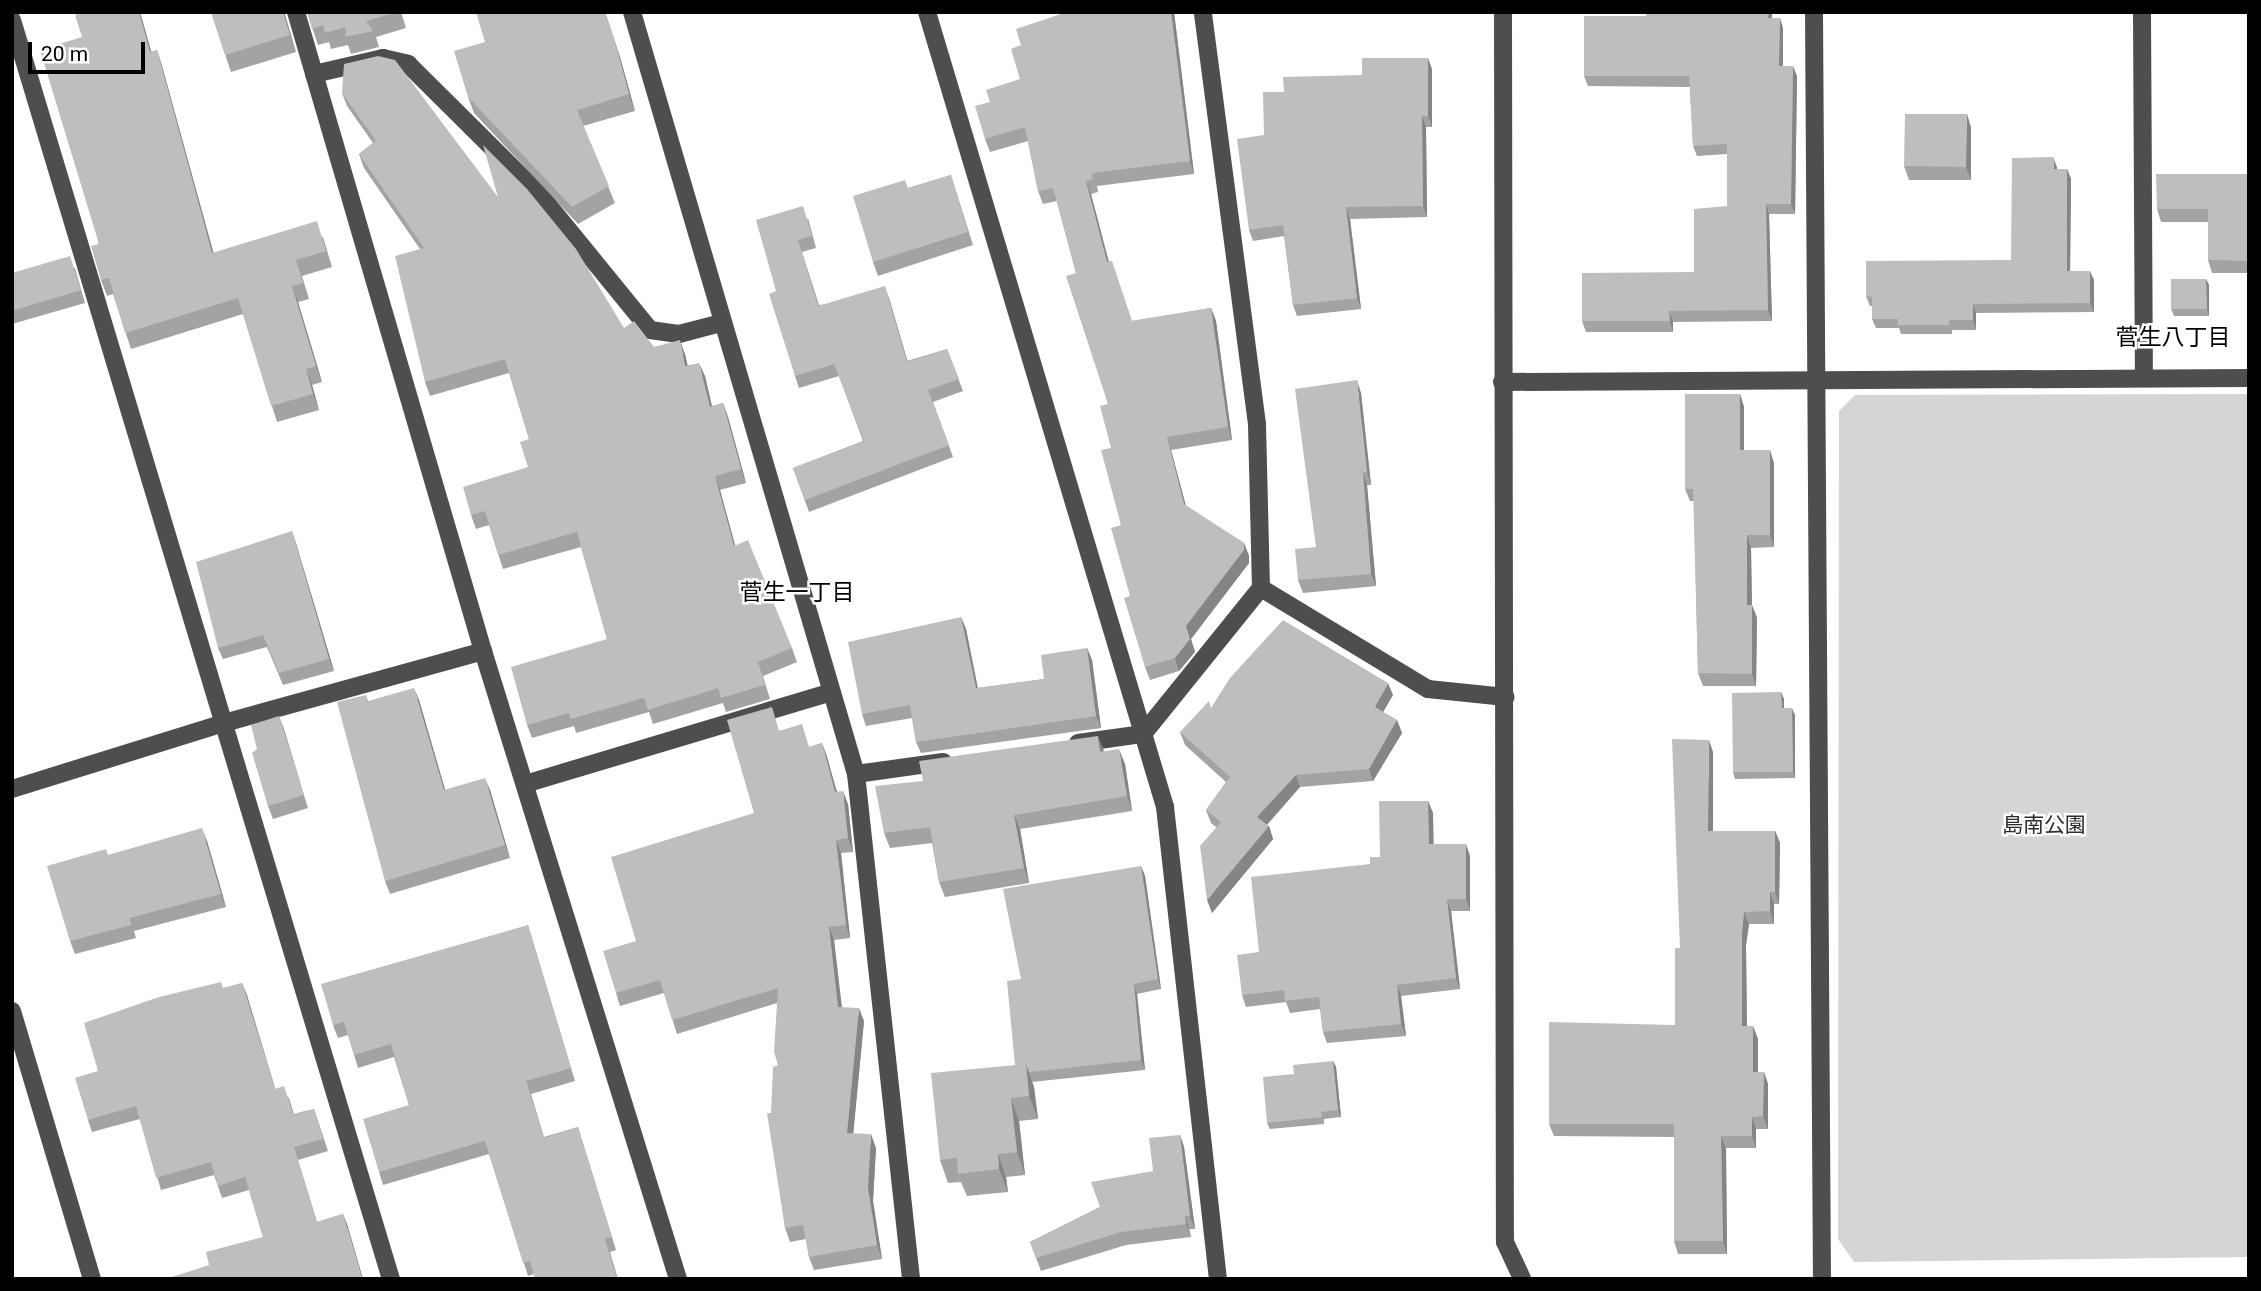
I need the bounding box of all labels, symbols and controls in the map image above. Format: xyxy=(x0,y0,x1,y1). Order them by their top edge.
scale bar xyxy=(32,28,149,72)
text: 20 m xyxy=(41,42,88,66)
district label: 菅生八丁目 xyxy=(2116,324,2230,352)
district label: 菅生一丁目 xyxy=(740,579,854,607)
park label: 島南公園 xyxy=(2002,812,2086,838)

